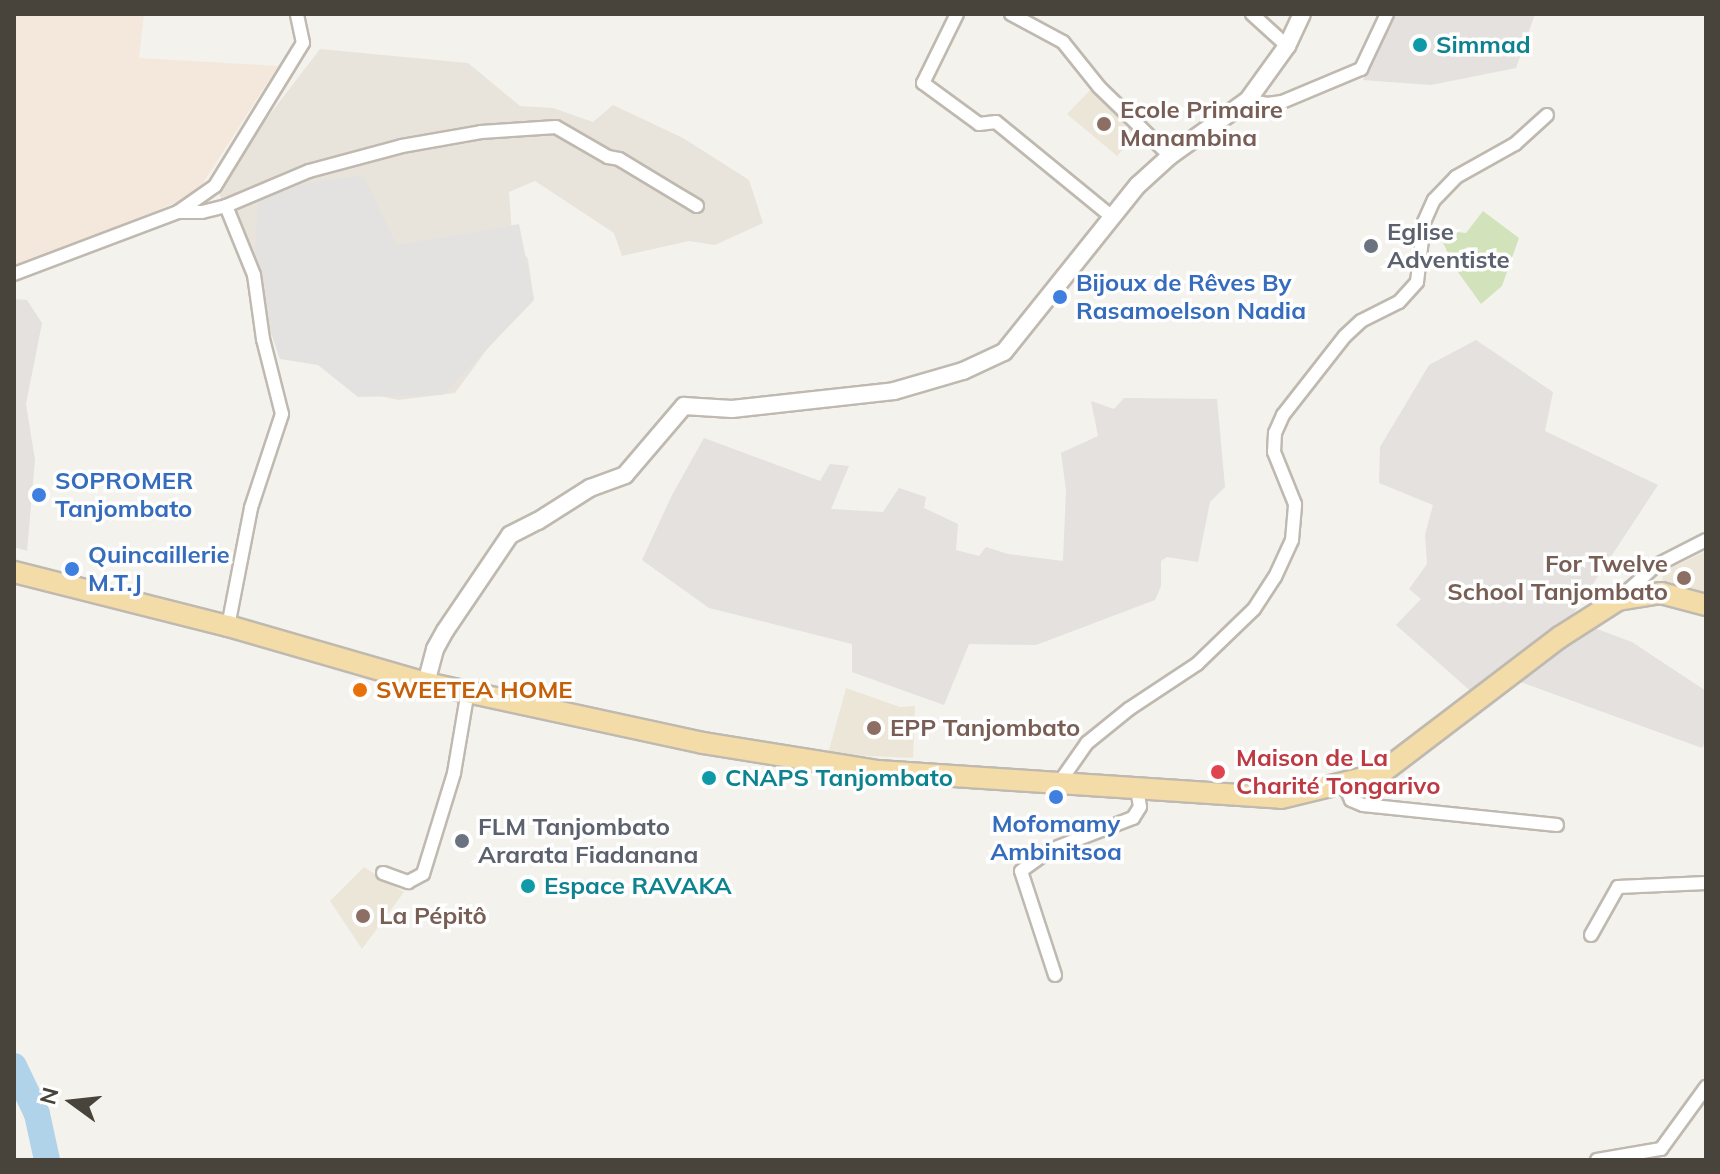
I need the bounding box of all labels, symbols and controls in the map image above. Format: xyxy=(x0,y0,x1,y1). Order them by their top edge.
place label: Simmad xyxy=(1436,31,1531,59)
marker: Simmad xyxy=(1411,36,1429,54)
place label: Ecole Primaire Manambina xyxy=(1120,96,1283,152)
marker: Ecole Primaire Manambina xyxy=(1095,115,1113,133)
place label: Eglise Adventiste xyxy=(1387,218,1510,274)
marker: Eglise Adventiste xyxy=(1362,237,1380,255)
place label: Bijoux de Rêves By Rasamoelson Nadia xyxy=(1076,269,1306,325)
marker: Bijoux de Rêves By Rasamoelson Nadia xyxy=(1051,288,1069,306)
place label: SOPROMER Tanjombato xyxy=(55,467,193,523)
marker: SOPROMER Tanjombato xyxy=(30,486,48,504)
place label: Quincaillerie M.T.J xyxy=(88,541,230,597)
place label: For Twelve School Tanjombato xyxy=(1447,550,1668,606)
marker: Quincaillerie M.T.J xyxy=(63,560,81,578)
marker: For Twelve School Tanjombato xyxy=(1675,569,1693,587)
place label: SWEETEA HOME xyxy=(376,676,573,704)
marker: SWEETEA HOME xyxy=(351,681,369,699)
place label: EPP Tanjombato xyxy=(890,714,1080,742)
marker: EPP Tanjombato xyxy=(865,719,883,737)
place label: Maison de La Charité Tongarivo xyxy=(1236,744,1440,800)
marker: Maison de La Charité Tongarivo xyxy=(1207,761,1229,783)
place label: CNAPS Tanjombato xyxy=(725,764,953,792)
marker: CNAPS Tanjombato xyxy=(700,769,718,787)
marker: Mofomamy Ambinitsoa xyxy=(1047,788,1065,806)
place label: Mofomamy Ambinitsoa xyxy=(990,810,1122,866)
place label: FLM Tanjombato Ararata Fiadanana xyxy=(478,813,698,869)
marker: FLM Tanjombato Ararata Fiadanana xyxy=(453,832,471,850)
place label: Espace RAVAKA xyxy=(544,872,732,900)
marker: Espace RAVAKA xyxy=(519,877,537,895)
place label: La Pépitô xyxy=(379,902,487,930)
marker: La Pépitô xyxy=(354,907,372,925)
north arrow xyxy=(32,1062,112,1142)
text: N xyxy=(33,1084,64,1107)

